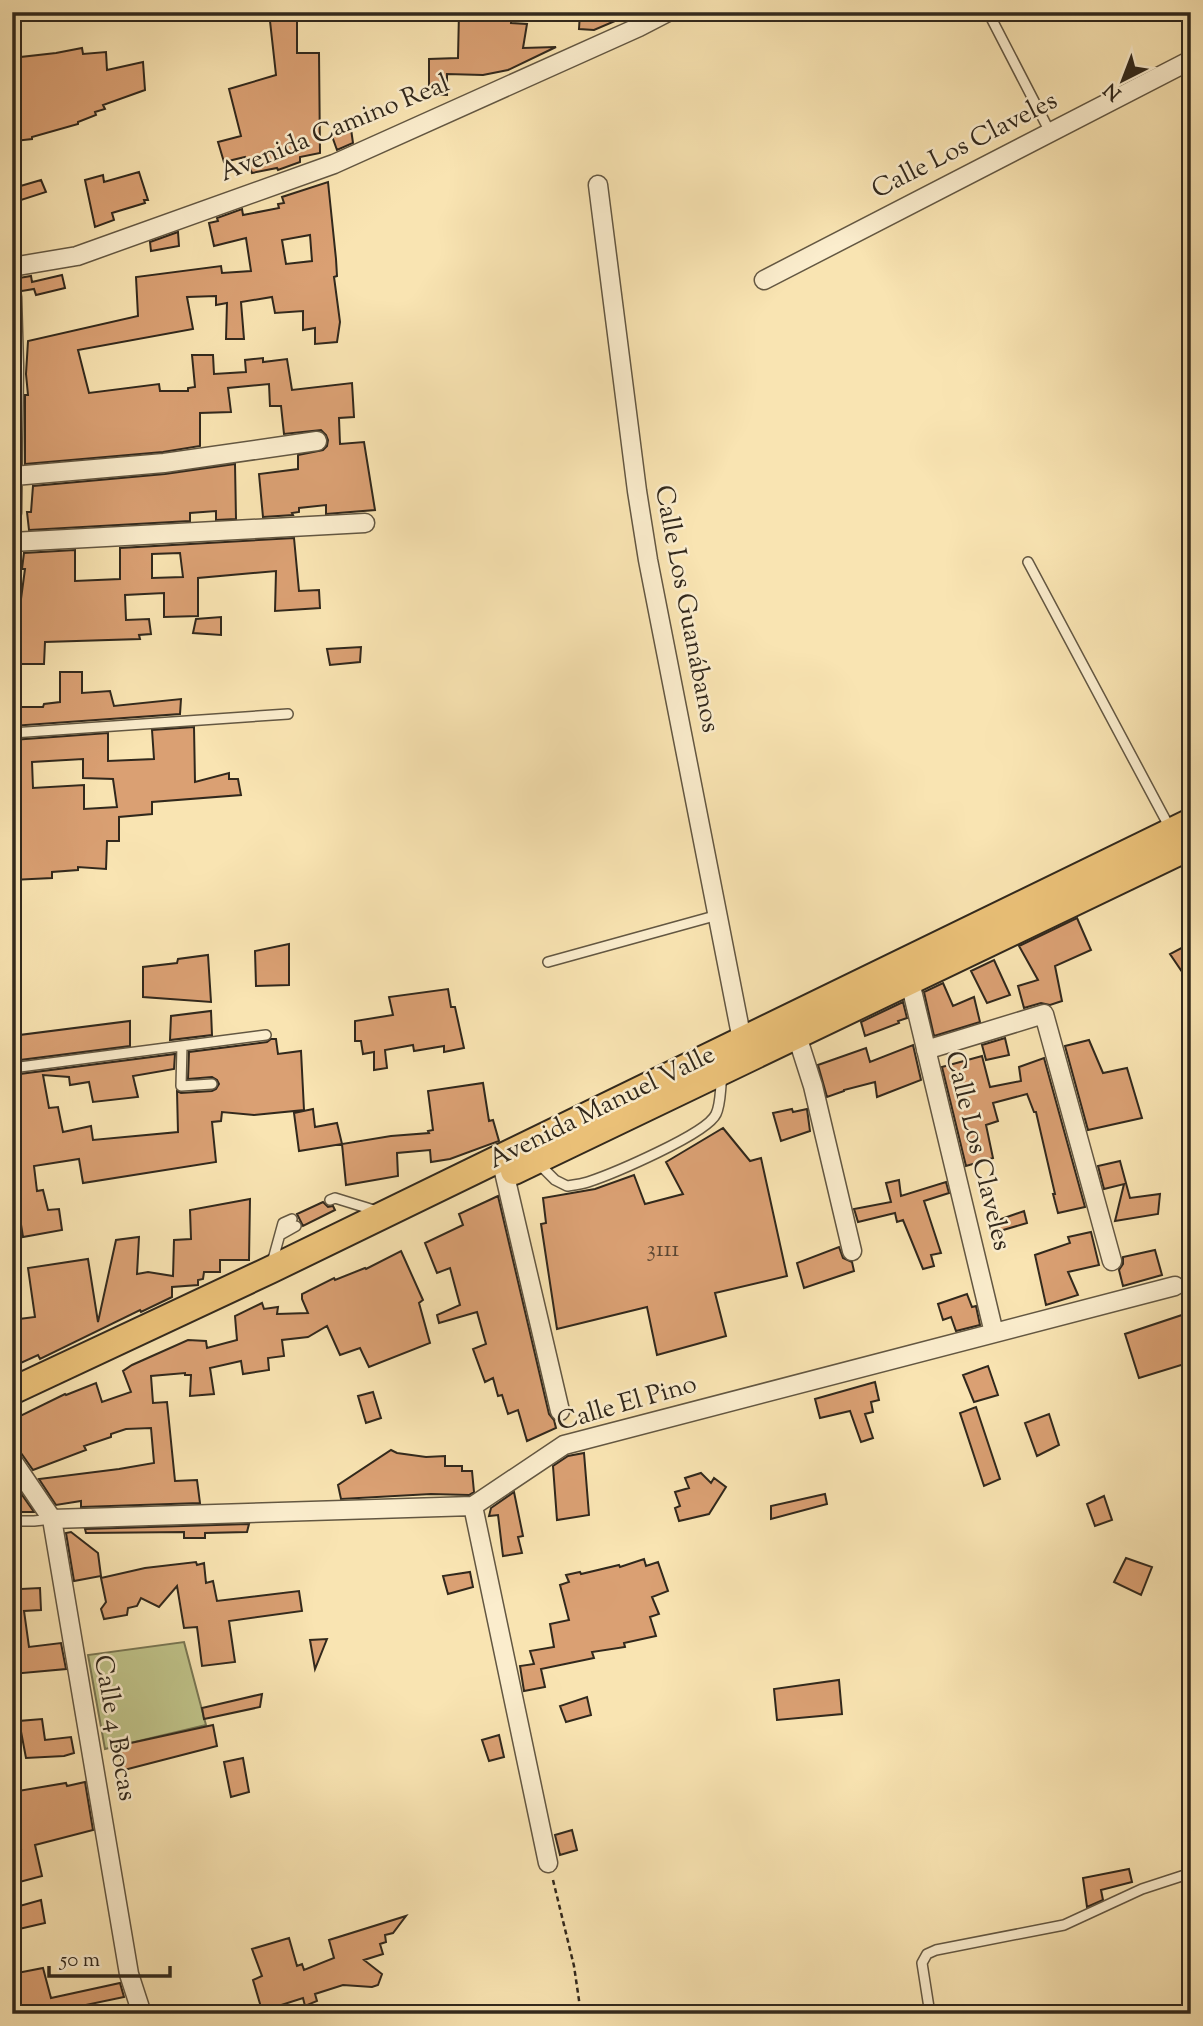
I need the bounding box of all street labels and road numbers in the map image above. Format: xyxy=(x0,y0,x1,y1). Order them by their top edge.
street label: Avenida Camino Real xyxy=(214,66,456,192)
street label: Calle Los Claveles xyxy=(866,83,1064,209)
street label: Calle Los Guanábanos xyxy=(644,482,728,736)
street label: Avenida Manuel Valle xyxy=(482,1037,722,1179)
street label: Calle Los Claveles xyxy=(934,1047,1020,1255)
street label: Calle El Pino xyxy=(553,1366,701,1442)
street label: Calle 4 Bocas xyxy=(83,1652,145,1804)

